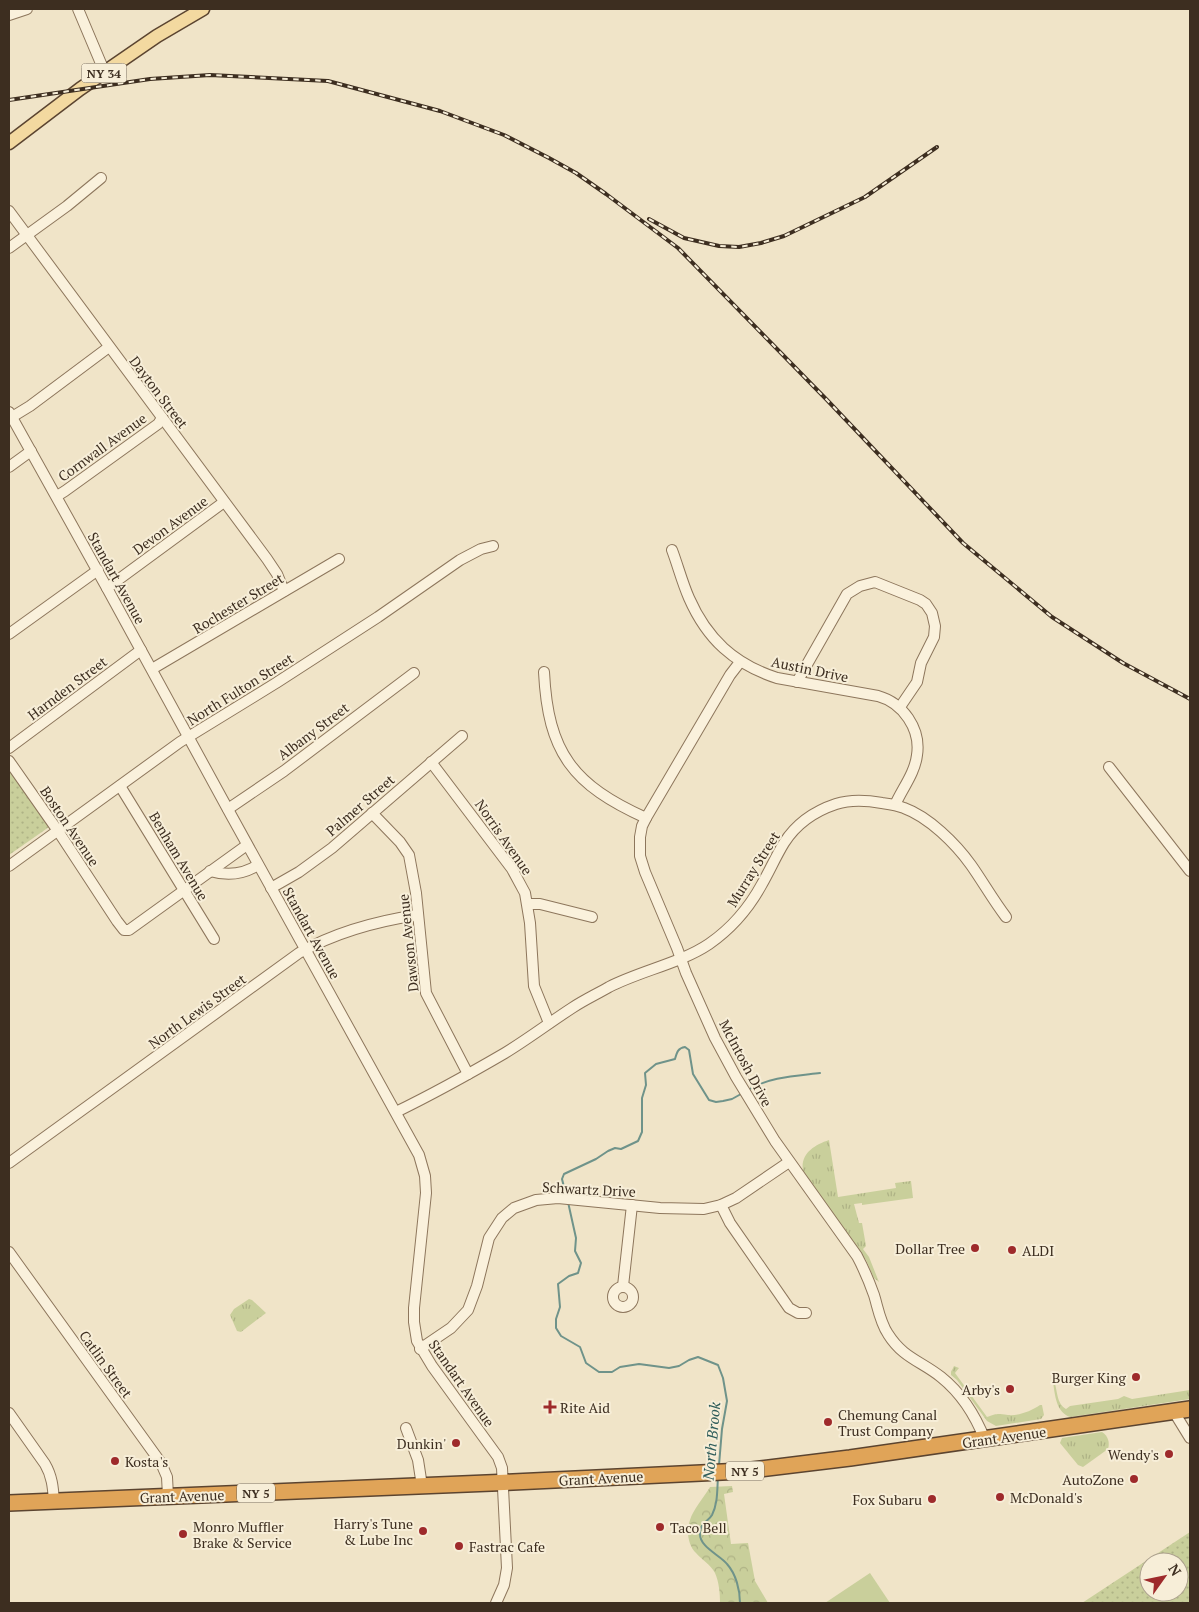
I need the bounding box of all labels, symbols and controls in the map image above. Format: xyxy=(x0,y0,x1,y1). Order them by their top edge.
road number: NY 34 xyxy=(82,64,126,82)
street label: Dayton Street xyxy=(126,352,193,433)
street label: Cornwall Avenue xyxy=(54,409,150,485)
street label: Devon Avenue xyxy=(129,491,211,559)
street label: Standart Avenue xyxy=(84,529,150,627)
street label: Rochester Street xyxy=(189,568,288,638)
street label: North Fulton Street xyxy=(183,648,297,729)
street label: Harnden Street xyxy=(23,651,111,724)
street label: Austin Drive xyxy=(770,652,850,686)
street label: Albany Street xyxy=(273,697,353,764)
street label: Palmer Street xyxy=(322,769,399,840)
street label: Boston Avenue xyxy=(36,782,104,870)
street label: Norris Avenue xyxy=(471,796,537,878)
street label: Benham Avenue xyxy=(145,808,213,904)
street label: Murray Street xyxy=(722,827,784,910)
street label: Standart Avenue xyxy=(279,884,345,982)
street label: Dawson Avenue xyxy=(393,893,423,993)
street label: North Lewis Street xyxy=(144,969,250,1053)
street label: McIntosh Drive xyxy=(715,1016,777,1110)
street label: Schwartz Drive xyxy=(542,1177,636,1201)
place label: Dollar Tree xyxy=(895,1239,965,1258)
place label: ALDI xyxy=(1022,1241,1054,1260)
marker: Dollar Tree xyxy=(969,1242,981,1254)
marker: ALDI xyxy=(1006,1244,1018,1256)
street label: Catlin Street xyxy=(75,1327,137,1402)
street label: Standart Avenue xyxy=(425,1336,499,1430)
place label: Burger King xyxy=(1052,1368,1127,1387)
marker: Burger King xyxy=(1130,1371,1142,1383)
place label: Arby's xyxy=(962,1380,1000,1399)
marker: Arby's xyxy=(1004,1383,1016,1395)
place label: Rite Aid xyxy=(560,1398,610,1417)
water label: North Brook xyxy=(698,1400,724,1482)
marker: Rite Aid xyxy=(544,1401,556,1413)
place label: Chemung Canal Trust Company xyxy=(838,1405,937,1440)
marker: Chemung Canal Trust Company xyxy=(822,1416,834,1428)
street label: Grant Avenue xyxy=(961,1422,1047,1452)
place label: Dunkin' xyxy=(397,1434,446,1453)
marker: Dunkin' xyxy=(450,1437,462,1449)
place label: Wendy's xyxy=(1108,1445,1159,1464)
marker: Wendy's xyxy=(1163,1448,1175,1460)
place label: Kosta's xyxy=(125,1452,168,1471)
marker: Kosta's xyxy=(109,1455,121,1467)
road number: NY 5 xyxy=(726,1462,764,1480)
street label: Grant Avenue xyxy=(558,1466,644,1490)
place label: AutoZone xyxy=(1062,1470,1124,1489)
marker: AutoZone xyxy=(1128,1473,1140,1485)
road number: NY 5 xyxy=(237,1484,275,1502)
street label: Grant Avenue xyxy=(139,1485,225,1507)
place label: McDonald's xyxy=(1010,1488,1082,1507)
place label: Fox Subaru xyxy=(852,1490,922,1509)
marker: McDonald's xyxy=(994,1491,1006,1503)
marker: Fox Subaru xyxy=(926,1493,938,1505)
place label: Harry's Tune & Lube Inc xyxy=(334,1514,413,1549)
place label: Monro Muffler Brake & Service xyxy=(193,1517,292,1552)
place label: Taco Bell xyxy=(670,1518,727,1537)
marker: Taco Bell xyxy=(654,1521,666,1533)
marker: Harry's Tune & Lube Inc xyxy=(417,1525,429,1537)
marker: Monro Muffler Brake & Service xyxy=(177,1528,189,1540)
place label: Fastrac Cafe xyxy=(469,1537,545,1556)
marker: Fastrac Cafe xyxy=(453,1540,465,1552)
north arrow xyxy=(1139,1552,1189,1602)
text: N xyxy=(1164,1560,1186,1580)

